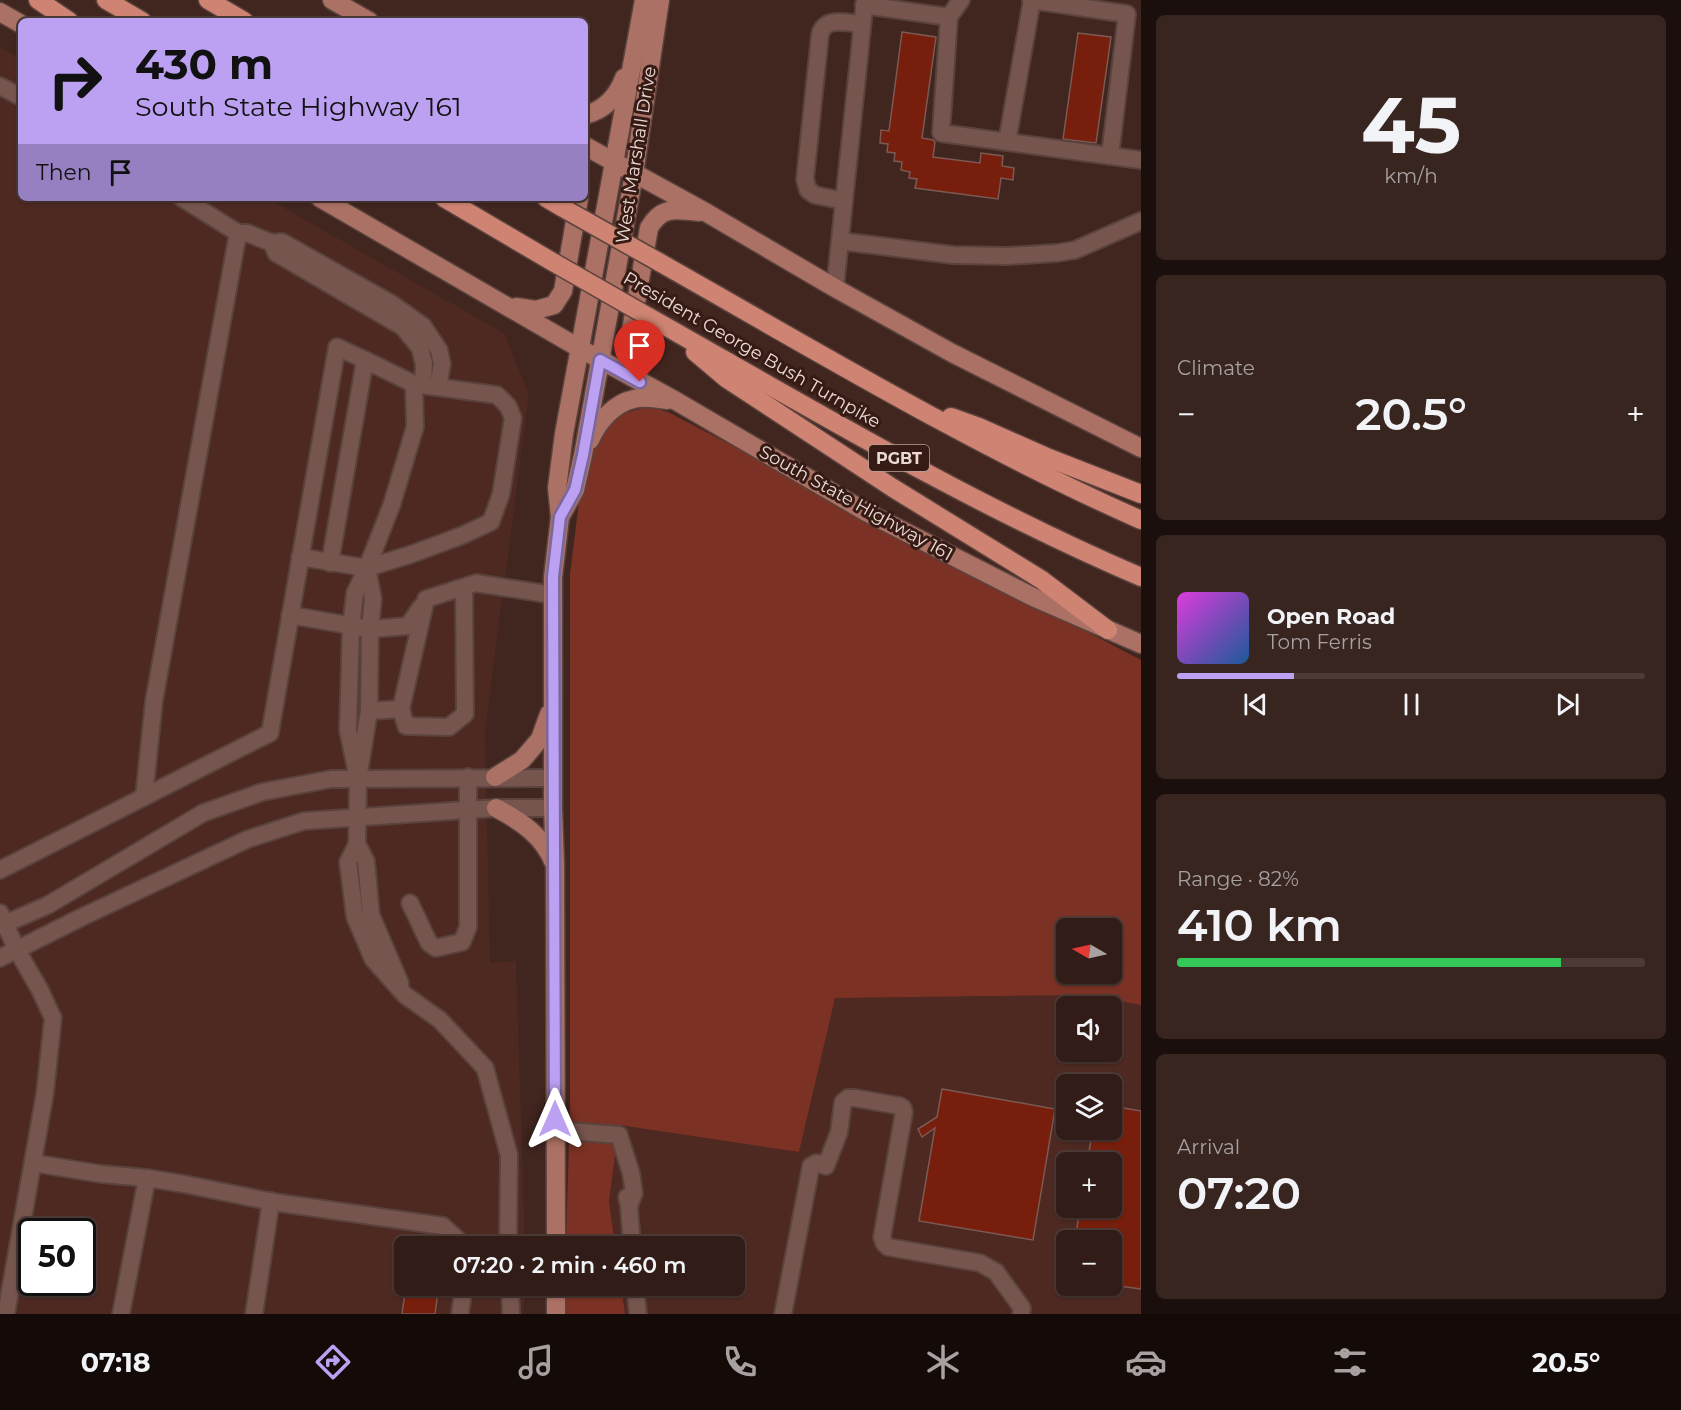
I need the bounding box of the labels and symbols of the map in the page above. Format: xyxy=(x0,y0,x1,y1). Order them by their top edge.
street label: West Marshall Drive xyxy=(611,65,661,245)
street label: President George Bush Turnpike xyxy=(619,267,885,433)
pin xyxy=(614,320,665,382)
street label: South State Highway 161 xyxy=(755,441,957,565)
road number: PGBT xyxy=(869,445,929,471)
north arrow xyxy=(1056,918,1122,984)
position arrow xyxy=(523,1087,587,1151)
speed limit sign: 50 xyxy=(18,1218,96,1296)

